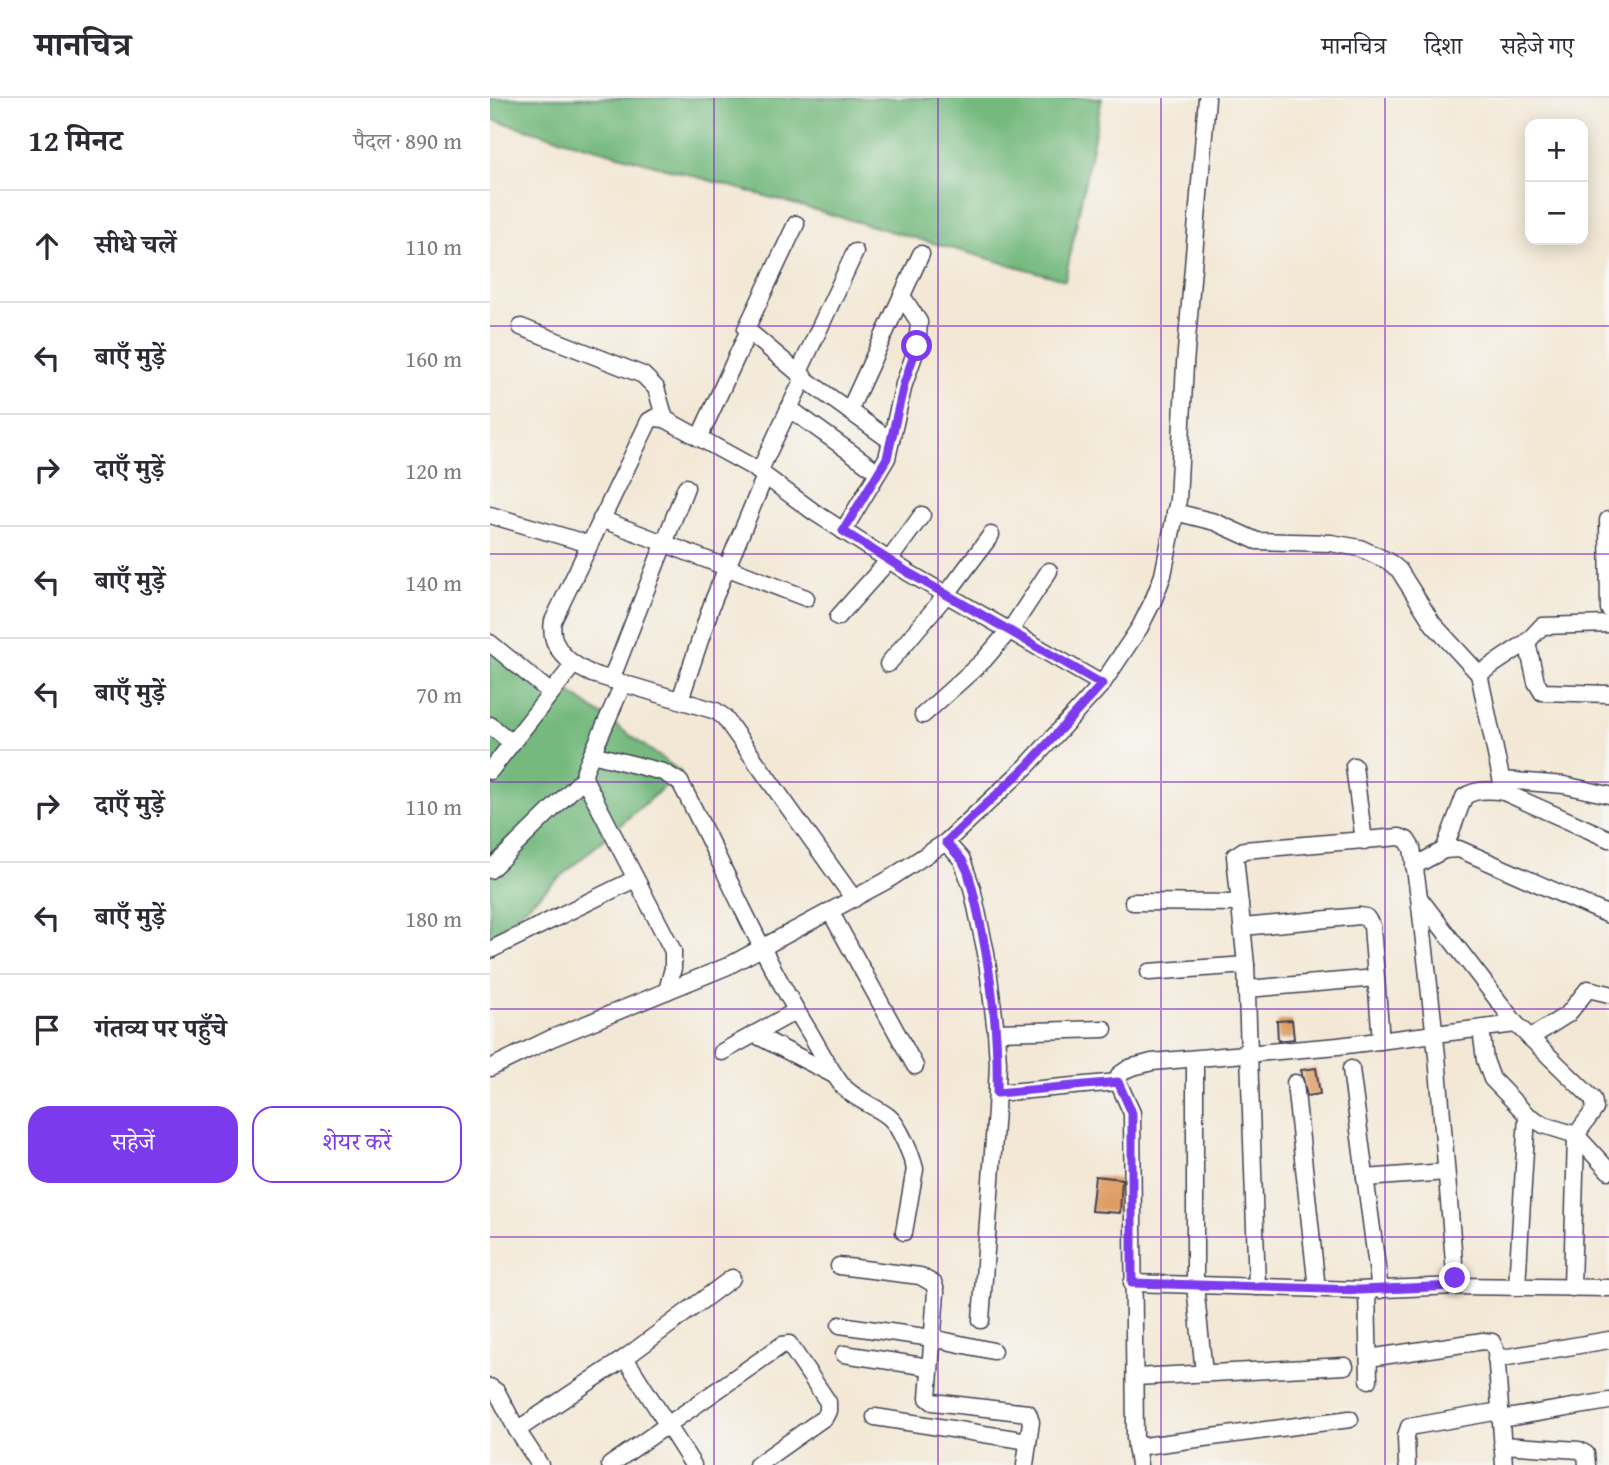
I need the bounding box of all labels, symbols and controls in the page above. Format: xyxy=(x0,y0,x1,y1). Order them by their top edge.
text: मानचित्र xyxy=(35,20,131,68)
text: मानचित्र xyxy=(1321,28,1386,63)
text: दिशा xyxy=(1424,28,1462,63)
text: सहेजे गए xyxy=(1500,28,1574,63)
text: 12 मिनट xyxy=(28,118,123,162)
map controls xyxy=(1525,119,1588,245)
button: + xyxy=(1525,119,1588,182)
text: पैदल · 890 m xyxy=(353,124,462,157)
button: − xyxy=(1525,182,1588,245)
text: सीधे चलें xyxy=(95,224,176,263)
icon: ahead xyxy=(28,227,66,265)
text: 110 m xyxy=(405,230,462,263)
route start xyxy=(901,330,932,361)
text: बाएँ मुड़ें xyxy=(95,336,165,375)
icon: left xyxy=(28,339,66,377)
text: 160 m xyxy=(405,342,462,375)
text: दाएँ मुड़ें xyxy=(95,448,164,487)
icon: right xyxy=(28,451,66,489)
text: 120 m xyxy=(405,454,462,487)
text: बाएँ मुड़ें xyxy=(95,560,165,599)
icon: left xyxy=(28,563,66,601)
text: 140 m xyxy=(405,566,462,599)
text: बाएँ मुड़ें xyxy=(95,672,165,711)
icon: left xyxy=(28,675,66,713)
text: 70 m xyxy=(416,678,462,711)
text: दाएँ मुड़ें xyxy=(95,784,164,823)
icon: right xyxy=(28,787,66,825)
text: 110 m xyxy=(405,790,462,823)
text: बाएँ मुड़ें xyxy=(95,896,165,935)
icon: left xyxy=(28,899,66,937)
text: 180 m xyxy=(405,902,462,935)
text: गंतव्य पर पहुँचे xyxy=(95,1008,227,1047)
icon: arrive xyxy=(28,1011,66,1049)
button: सहेजें xyxy=(28,1106,238,1183)
button: शेयर करें xyxy=(252,1106,462,1183)
route end xyxy=(1439,1262,1470,1293)

